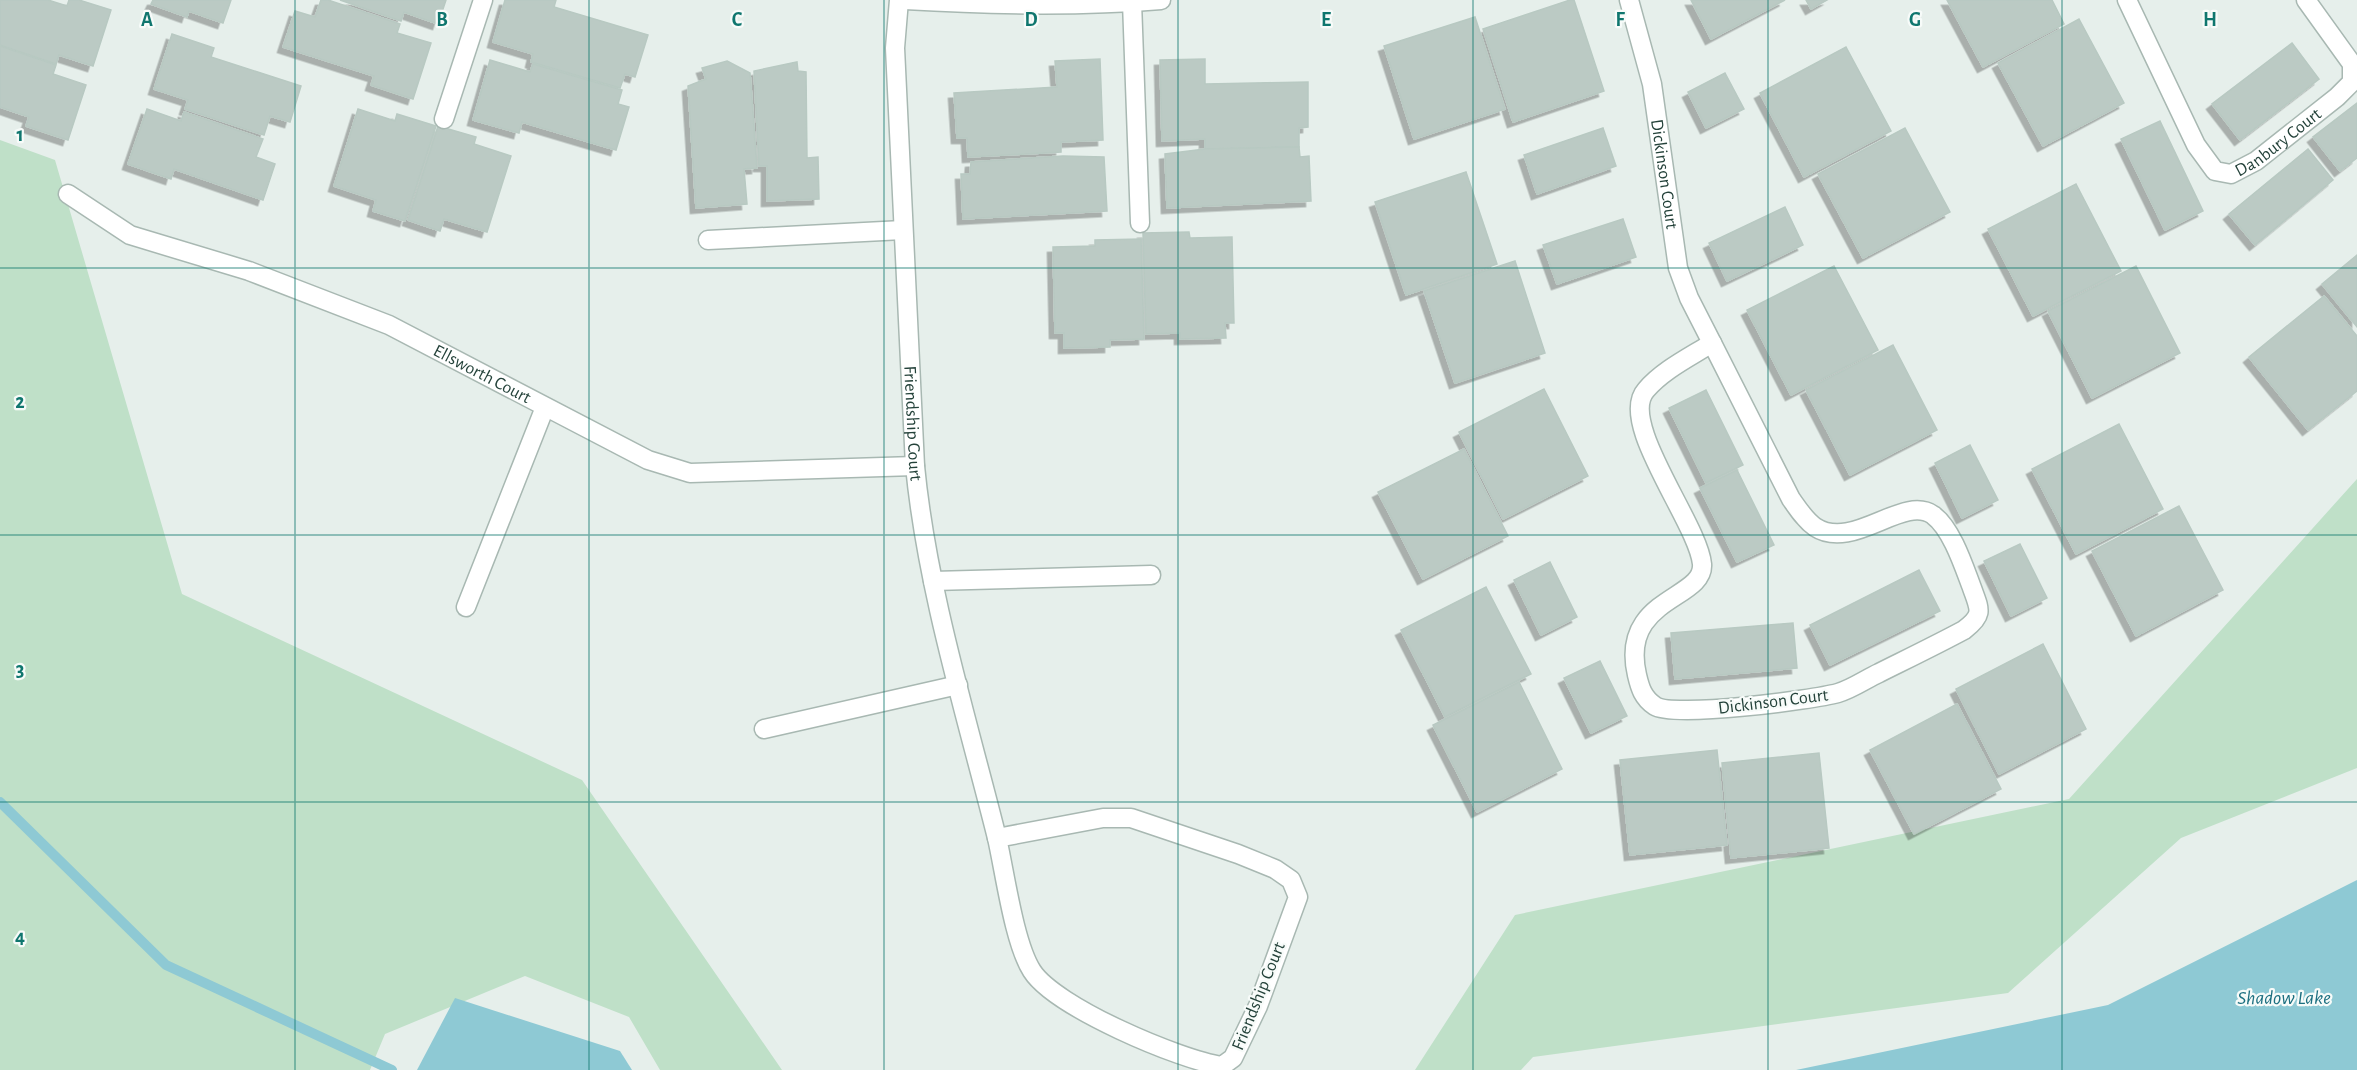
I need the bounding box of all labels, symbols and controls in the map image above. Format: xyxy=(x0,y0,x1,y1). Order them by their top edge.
text: A xyxy=(141,10,153,30)
text: B xyxy=(436,10,448,30)
text: C xyxy=(732,10,743,30)
text: D xyxy=(1024,10,1038,30)
text: E xyxy=(1321,10,1331,30)
text: F xyxy=(1615,10,1625,30)
text: G xyxy=(1909,10,1921,30)
text: H xyxy=(2203,10,2217,30)
street label: Danbury Court xyxy=(2232,105,2325,180)
street label: Dickinson Court xyxy=(1647,118,1680,231)
text: 1 xyxy=(16,125,24,145)
street label: Ellsworth Court xyxy=(430,342,534,407)
street label: Friendship Court xyxy=(900,365,925,482)
text: 2 xyxy=(15,392,25,412)
text: 3 xyxy=(16,660,24,680)
street label: Dickinson Court xyxy=(1717,686,1829,718)
text: 4 xyxy=(15,927,25,947)
street label: Friendship Court xyxy=(1229,939,1289,1053)
water label: Shadow Lake xyxy=(2237,988,2331,1008)

